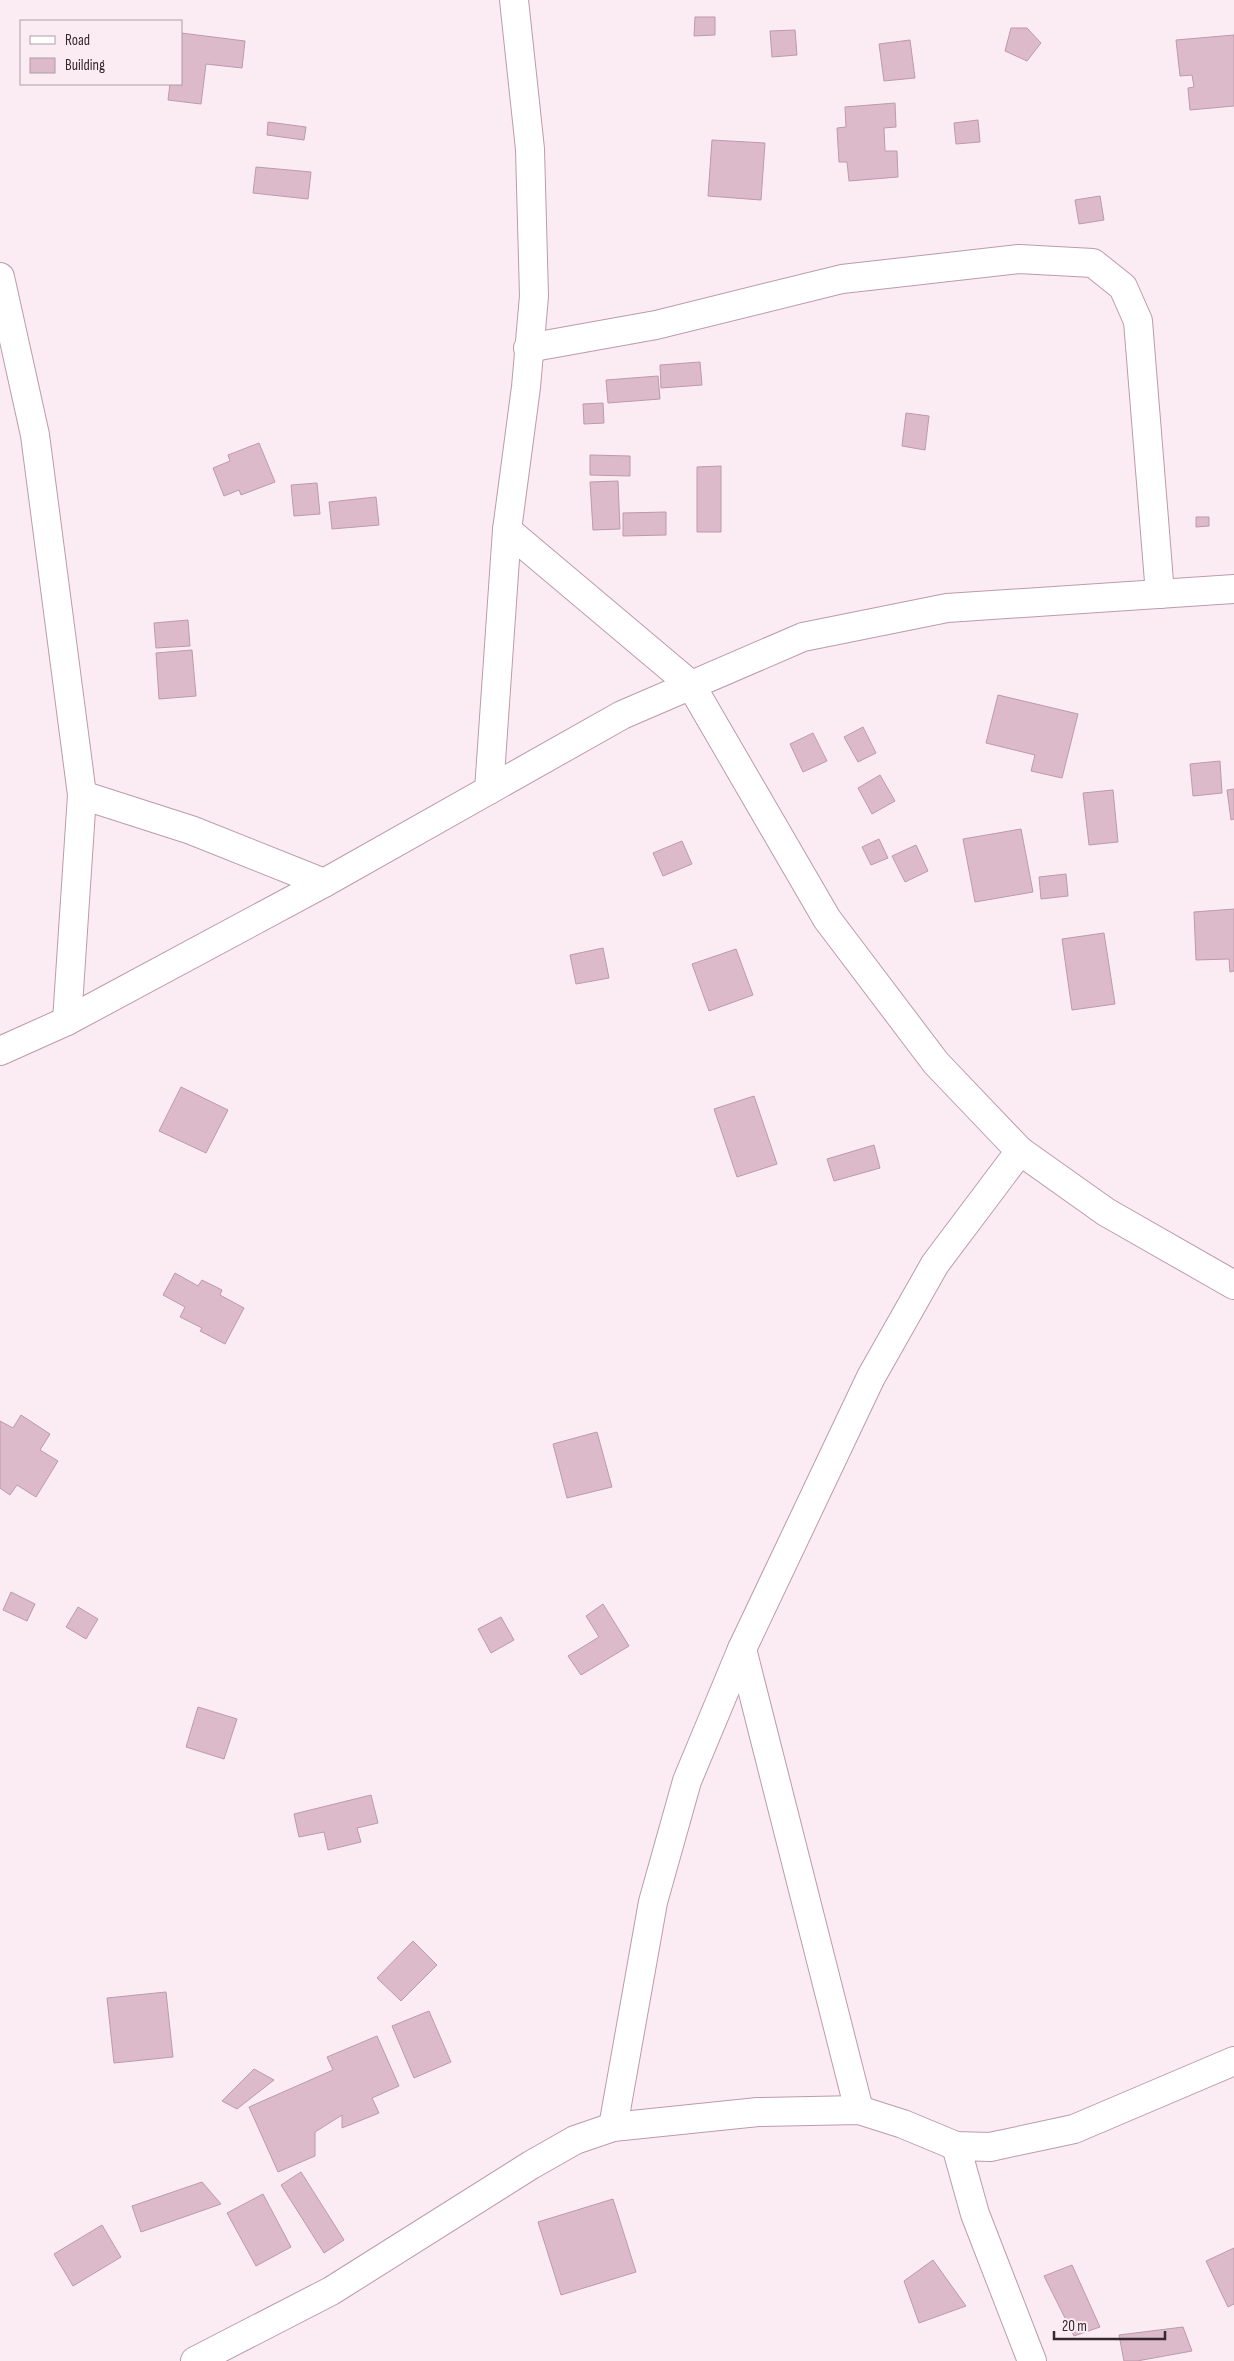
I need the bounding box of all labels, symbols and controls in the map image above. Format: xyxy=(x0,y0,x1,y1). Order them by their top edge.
legend xyxy=(20,20,182,85)
text: Road xyxy=(65,31,90,50)
text: Building xyxy=(65,56,105,75)
scale bar xyxy=(1054,2308,1165,2340)
text: 20 m xyxy=(1062,2317,1087,2336)

